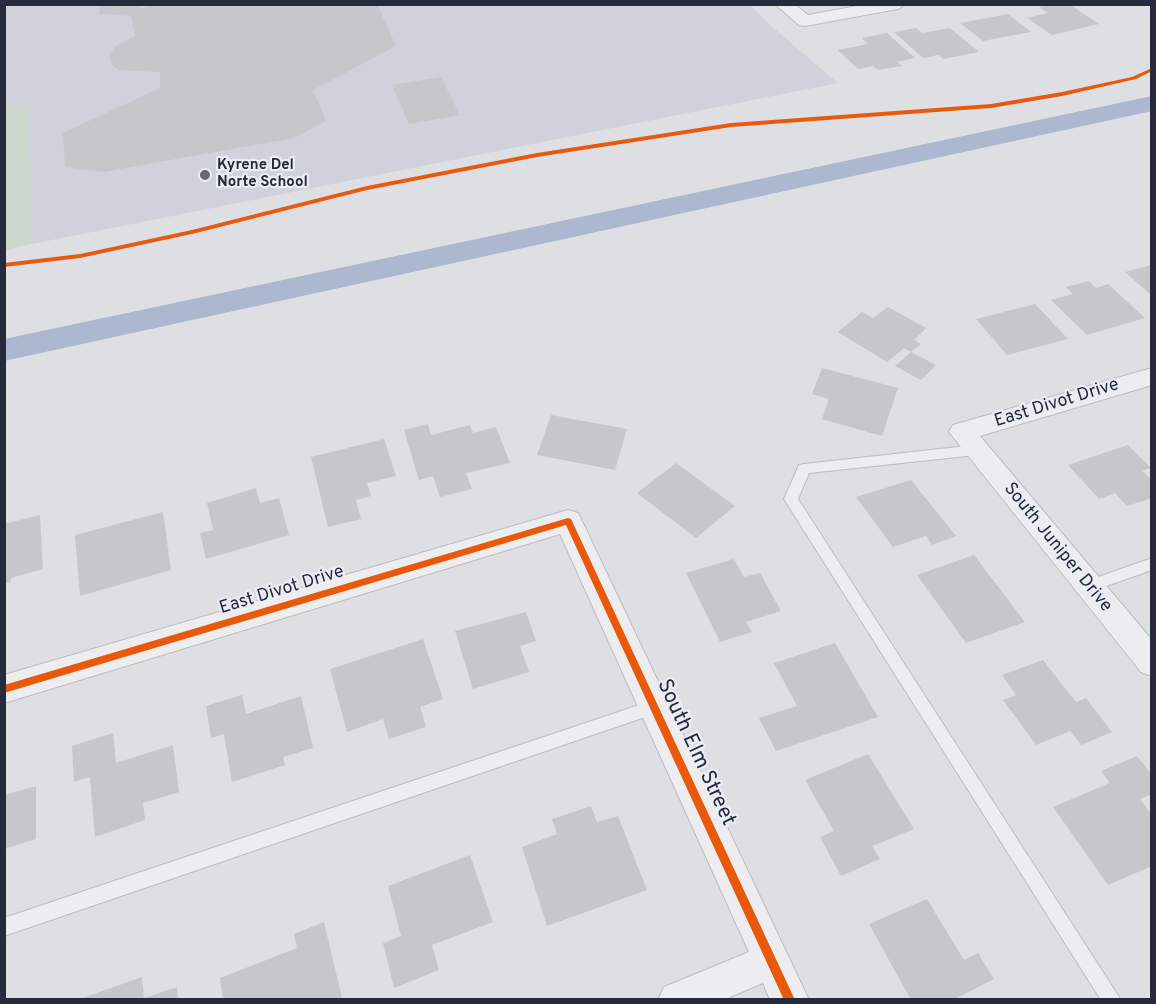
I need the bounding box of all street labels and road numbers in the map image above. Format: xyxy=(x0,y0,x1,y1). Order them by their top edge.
street label: East Divot Drive xyxy=(992,375,1122,433)
street label: South Juniper Drive xyxy=(998,479,1116,617)
street label: East Divot Drive xyxy=(217,562,347,620)
street label: South Elm Street xyxy=(650,676,740,830)

